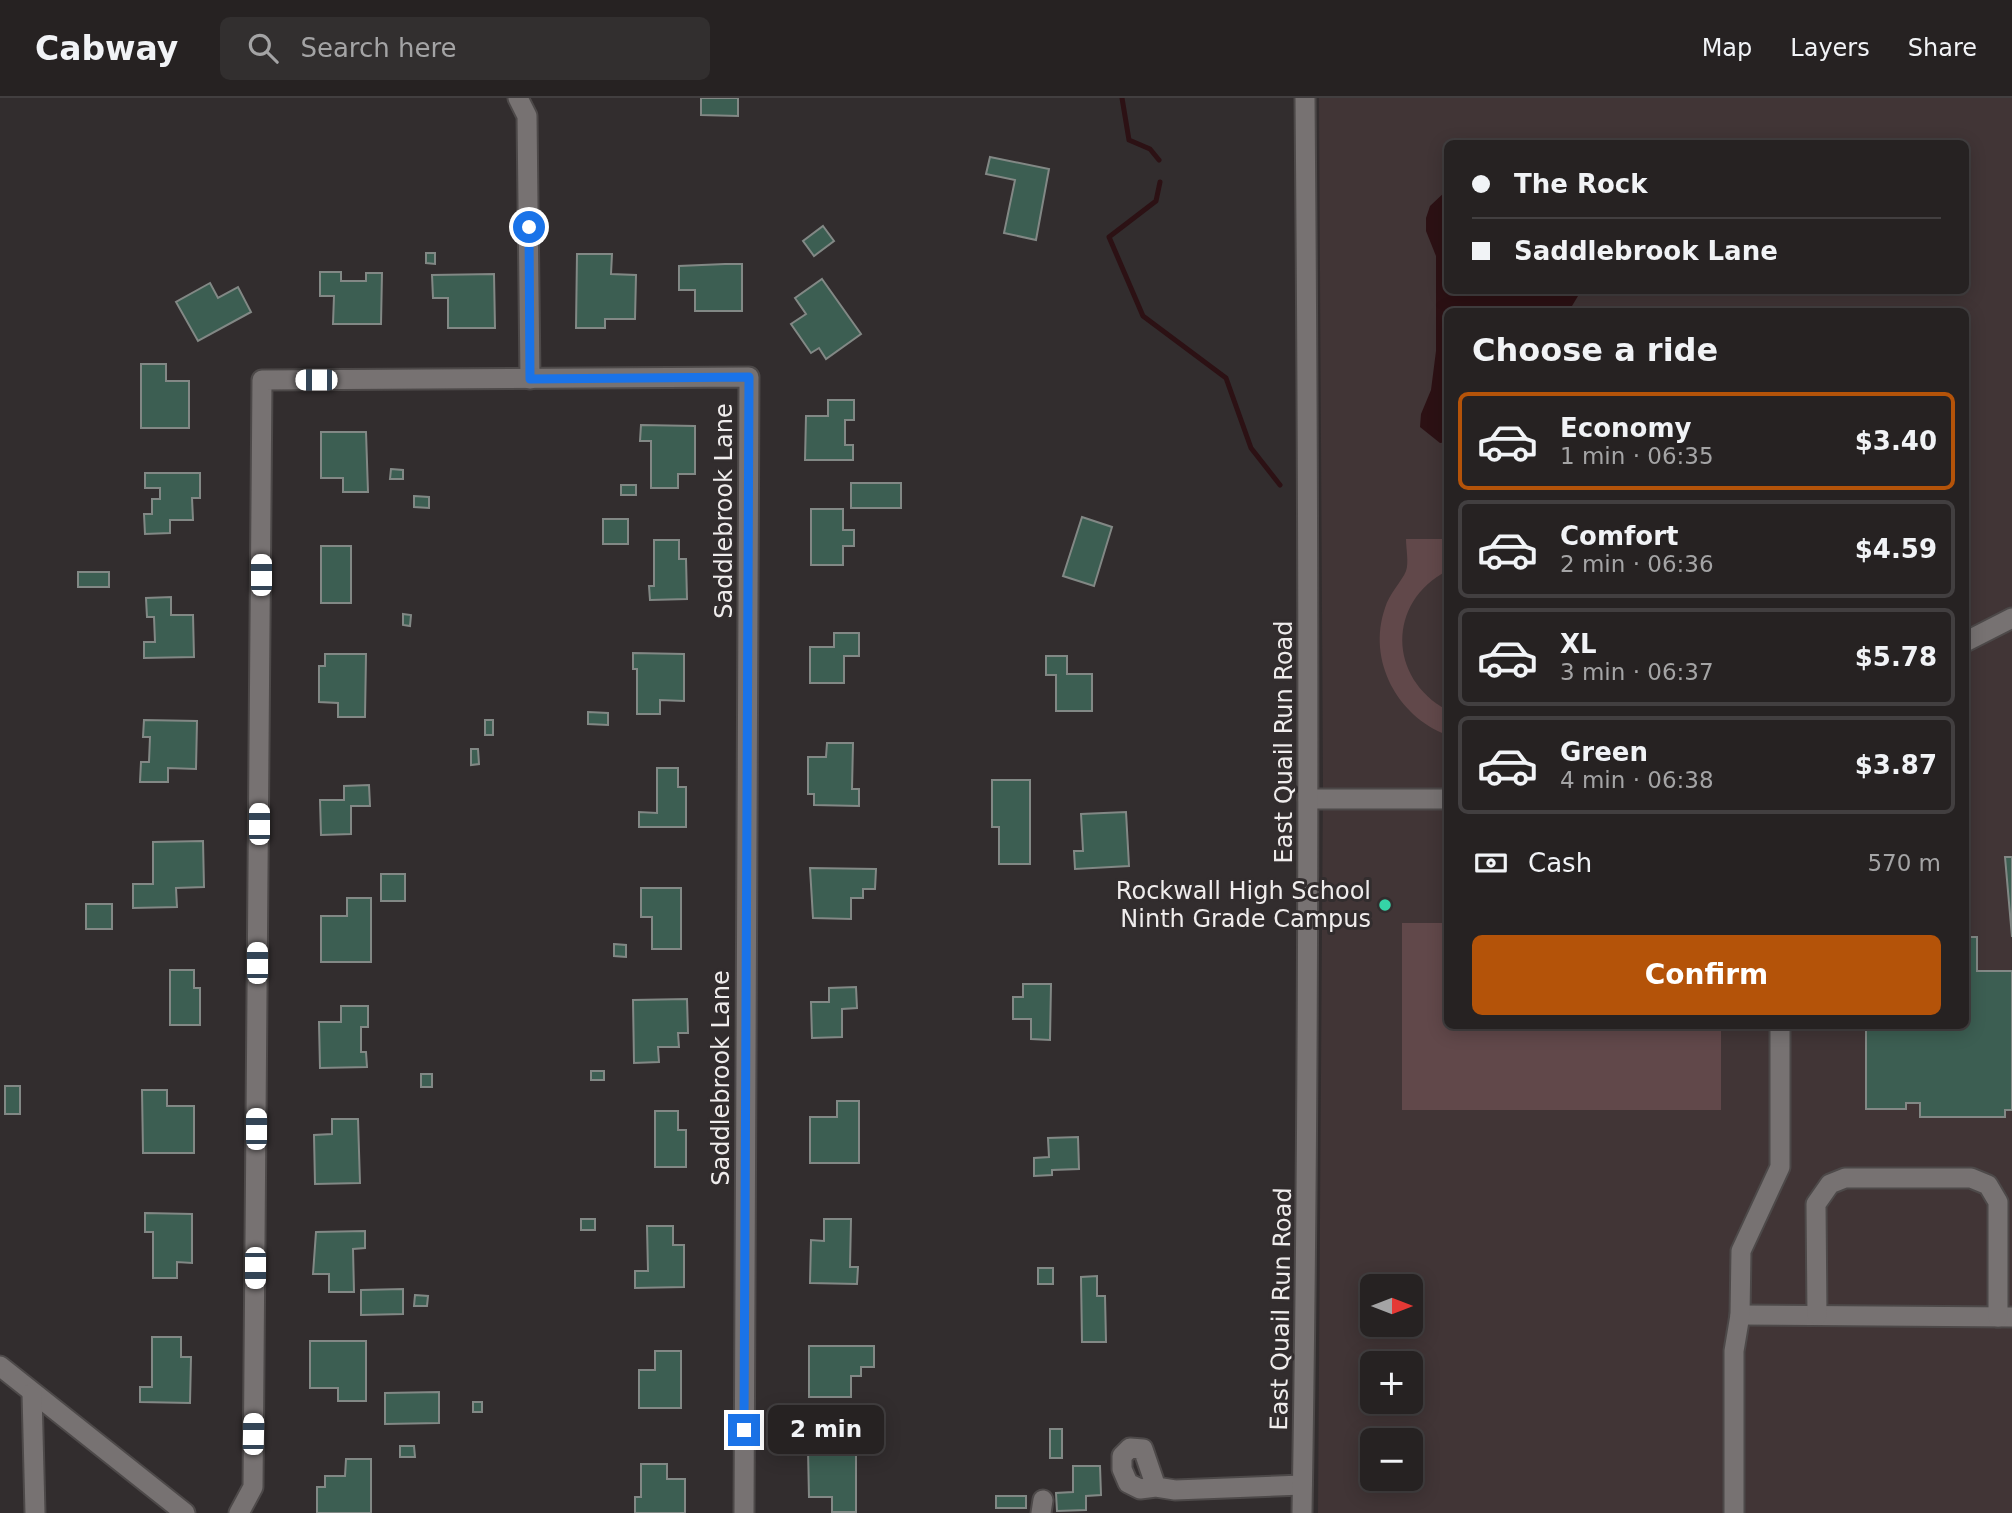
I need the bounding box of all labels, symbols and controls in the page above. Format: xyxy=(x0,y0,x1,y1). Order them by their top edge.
search box xyxy=(220,17,710,80)
text: Cabway xyxy=(35,29,178,68)
icon: search xyxy=(244,29,282,67)
text: Search here xyxy=(300,33,457,63)
text: Map xyxy=(1702,34,1752,62)
text: Layers xyxy=(1790,34,1870,62)
text: Share xyxy=(1908,34,1977,62)
text: The Rock xyxy=(1514,169,1648,199)
route start xyxy=(513,211,545,243)
text: Saddlebrook Lane xyxy=(1514,236,1778,266)
text: Choose a ride xyxy=(1472,331,1718,369)
car xyxy=(296,370,338,391)
street label: Saddlebrook Lane xyxy=(710,403,738,619)
icon: car xyxy=(1476,410,1539,473)
text: Economy xyxy=(1560,413,1691,443)
text: $3.40 xyxy=(1855,426,1937,456)
text: 1 min · 06:35 xyxy=(1560,443,1714,469)
icon: car xyxy=(1476,518,1539,581)
text: Comfort xyxy=(1560,521,1678,551)
text: $4.59 xyxy=(1855,534,1937,564)
text: 2 min · 06:36 xyxy=(1560,551,1714,577)
car xyxy=(251,554,272,596)
street label: East Quail Run Road xyxy=(1270,620,1298,864)
icon: car xyxy=(1476,626,1539,689)
text: XL xyxy=(1560,629,1597,659)
text: $5.78 xyxy=(1855,642,1937,672)
text: 3 min · 06:37 xyxy=(1560,659,1714,685)
icon: car xyxy=(1476,734,1539,797)
text: Green xyxy=(1560,737,1648,767)
text: $3.87 xyxy=(1855,750,1937,780)
text: 4 min · 06:38 xyxy=(1560,767,1714,793)
car xyxy=(249,803,270,845)
icon: cash xyxy=(1472,844,1510,882)
text: Cash xyxy=(1528,848,1592,878)
text: 570 m xyxy=(1867,850,1941,876)
place label: Rockwall High School Ninth Grade Campus xyxy=(1116,877,1371,933)
marker: Rockwall High School Ninth Grade Campus xyxy=(1377,897,1393,913)
button: Confirm xyxy=(1472,935,1941,1015)
car xyxy=(247,942,268,984)
street label: Saddlebrook Lane xyxy=(707,970,735,1186)
car xyxy=(246,1108,267,1150)
street label: East Quail Run Road xyxy=(1265,1187,1297,1431)
car xyxy=(245,1247,266,1289)
north arrow xyxy=(1360,1274,1423,1337)
map controls xyxy=(1360,1274,1423,1491)
button: + xyxy=(1360,1351,1423,1414)
callout: 2 min xyxy=(768,1406,884,1454)
car xyxy=(243,1413,264,1455)
route end xyxy=(728,1414,760,1446)
text: 2 min xyxy=(790,1416,862,1442)
button: − xyxy=(1360,1428,1423,1491)

